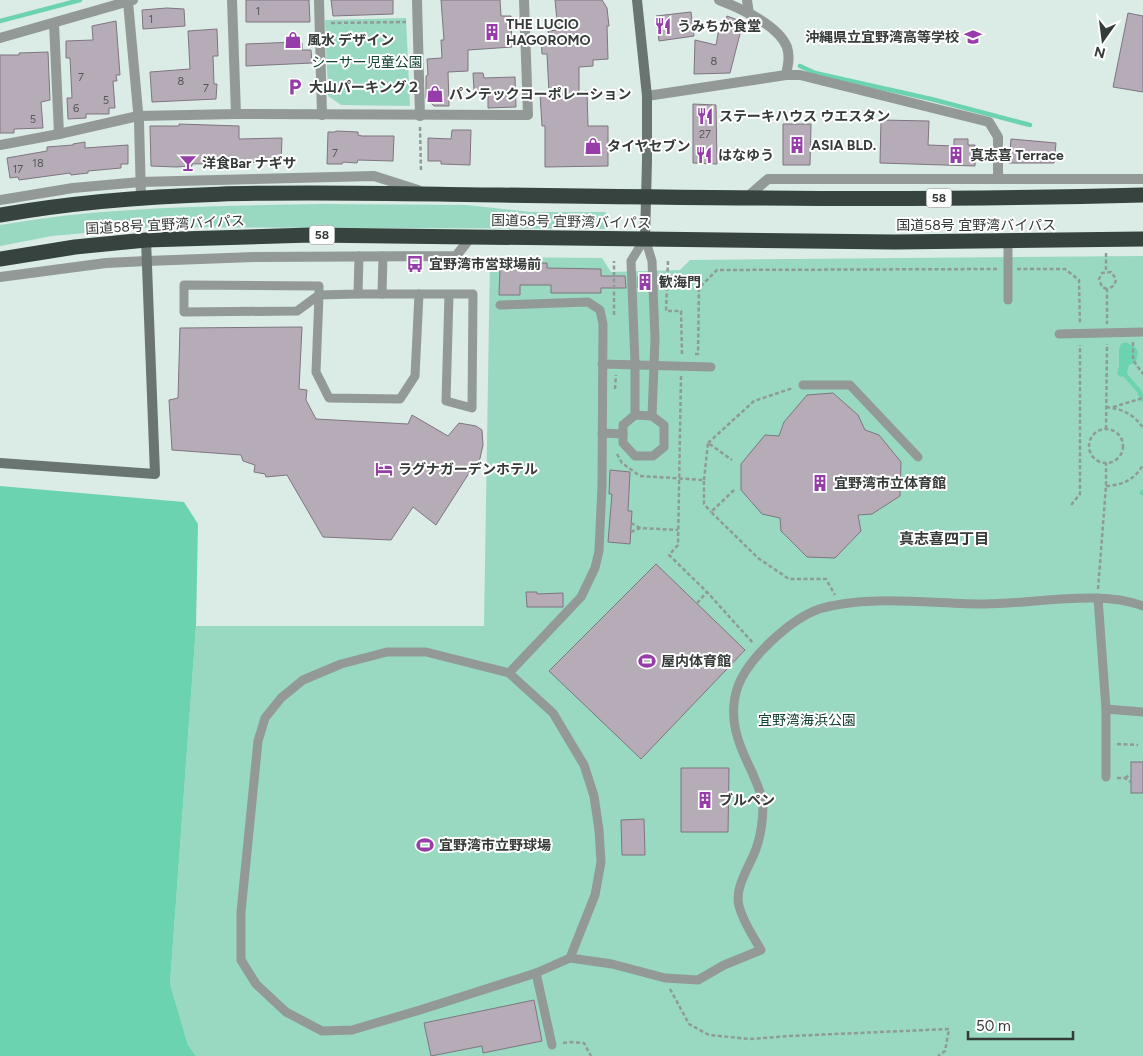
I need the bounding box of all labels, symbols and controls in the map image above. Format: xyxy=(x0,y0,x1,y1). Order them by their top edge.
house number: 1 xyxy=(256,5,260,18)
house number: 1 xyxy=(149,13,153,26)
north arrow xyxy=(1078,15,1128,65)
place label: THE LUCIO HAGOROMO xyxy=(506,16,590,49)
restaurant icon: うみちか食堂 xyxy=(653,16,673,36)
place label: うみちか食堂 xyxy=(677,18,761,35)
building icon: THE LUCIO HAGOROMO xyxy=(482,22,502,42)
school or university icon: 沖縄県立宜野湾高等学校 xyxy=(963,27,983,47)
place label: 沖縄県立宜野湾高等学校 xyxy=(805,29,959,46)
shop icon: 風水 デザイン xyxy=(283,30,303,50)
place label: 風水 デザイン xyxy=(307,32,394,49)
text: N xyxy=(1093,43,1107,62)
park label: シーサー児童公園 xyxy=(311,54,423,71)
house number: 8 xyxy=(711,55,718,68)
house number: 7 xyxy=(78,71,84,84)
house number: 8 xyxy=(178,75,185,88)
parking icon: 大山パーキング２ xyxy=(285,77,305,97)
place label: 大山パーキング２ xyxy=(309,79,421,96)
house number: 7 xyxy=(203,82,209,95)
shop icon: パンテックコーポレーション xyxy=(425,84,445,104)
place label: パンテックコーポレーション xyxy=(449,86,631,103)
house number: 5 xyxy=(103,94,109,107)
house number: 6 xyxy=(73,102,79,115)
restaurant icon: ステーキハウス ウエスタン xyxy=(695,106,715,126)
place label: ステーキハウス ウエスタン xyxy=(719,108,890,125)
house number: 5 xyxy=(30,113,36,126)
house number: 27 xyxy=(699,128,711,141)
building icon: ASIA BLD. xyxy=(787,135,807,155)
shop icon: タイヤセブン xyxy=(583,136,603,156)
place label: ASIA BLD. xyxy=(811,137,876,154)
place label: タイヤセブン xyxy=(607,138,691,155)
restaurant icon: はなゆう xyxy=(694,145,714,165)
building icon: 真志喜 Terrace xyxy=(946,145,966,165)
house number: 7 xyxy=(332,147,338,160)
place label: はなゆう xyxy=(718,147,774,164)
place label: 真志喜 Terrace xyxy=(970,147,1064,164)
bar icon: 洋食Bar ナギサ xyxy=(178,153,198,173)
place label: 洋食Bar ナギサ xyxy=(202,155,297,172)
house number: 18 xyxy=(32,157,44,170)
house number: 17 xyxy=(13,163,23,176)
road number: 58 xyxy=(926,188,952,208)
street label: 国道58号 宜野湾バイパス xyxy=(85,212,245,238)
street label: 国道58号 宜野湾バイパス xyxy=(491,212,651,232)
street label: 国道58号 宜野湾バイパス xyxy=(896,217,1056,234)
road number: 58 xyxy=(310,226,334,244)
bus stop icon: 宜野湾市営球場前 xyxy=(405,254,425,274)
place label: 宜野湾市営球場前 xyxy=(429,256,541,273)
building icon: 歓海門 xyxy=(635,272,655,292)
place label: 歓海門 xyxy=(659,274,701,291)
hotel icon: ラグナガーデンホテル xyxy=(374,459,394,479)
place label: ラグナガーデンホテル xyxy=(398,461,538,478)
building icon: 宜野湾市立体育館 xyxy=(810,473,830,493)
place label: 宜野湾市立体育館 xyxy=(834,475,946,492)
district label: 真志喜四丁目 xyxy=(899,530,989,548)
sports icon: 屋内体育館 xyxy=(637,651,657,671)
place label: 屋内体育館 xyxy=(661,653,731,670)
park label: 宜野湾海浜公園 xyxy=(758,712,856,729)
building icon: ブルペン xyxy=(695,790,715,810)
place label: ブルペン xyxy=(719,792,775,809)
sports icon: 宜野湾市立野球場 xyxy=(415,835,435,855)
place label: 宜野湾市立野球場 xyxy=(439,837,551,854)
scale bar xyxy=(968,1008,1073,1040)
text: 50 m xyxy=(976,1017,1011,1035)

